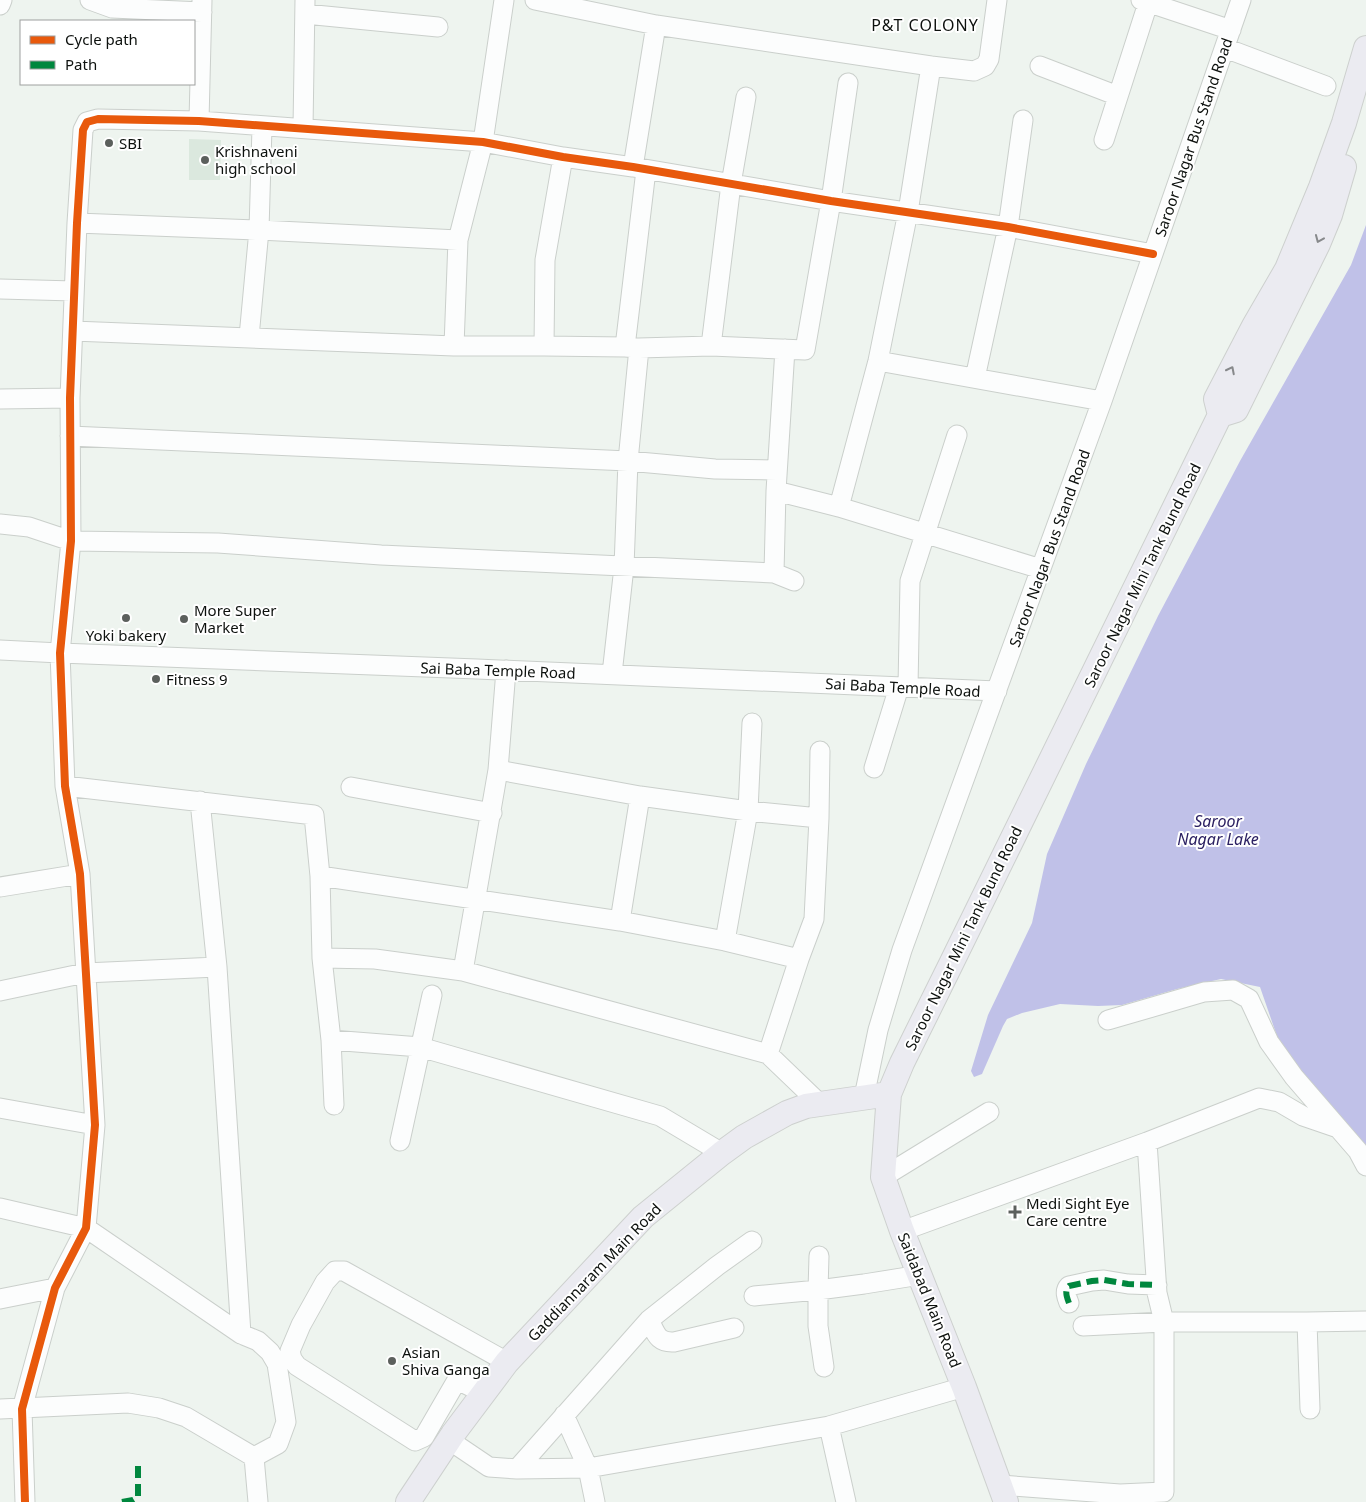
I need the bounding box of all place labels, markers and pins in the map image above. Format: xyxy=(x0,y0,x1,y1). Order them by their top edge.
place label: SBI xyxy=(119,133,142,153)
marker: SBI xyxy=(103,137,115,149)
place label: Krishnaveni high school xyxy=(215,141,298,178)
marker: Krishnaveni high school xyxy=(199,154,211,166)
place label: More Super Market xyxy=(194,600,276,637)
marker: Yoki bakery xyxy=(120,612,132,624)
marker: More Super Market xyxy=(178,613,190,625)
place label: Yoki bakery xyxy=(86,625,167,645)
place label: Fitness 9 xyxy=(166,669,228,689)
marker: Fitness 9 xyxy=(150,673,162,685)
place label: Medi Sight Eye Care centre xyxy=(1026,1193,1129,1230)
marker: Medi Sight Eye Care centre xyxy=(1008,1205,1022,1219)
place label: Asian Shiva Ganga xyxy=(402,1342,490,1379)
marker: Asian Shiva Ganga xyxy=(386,1355,398,1367)

